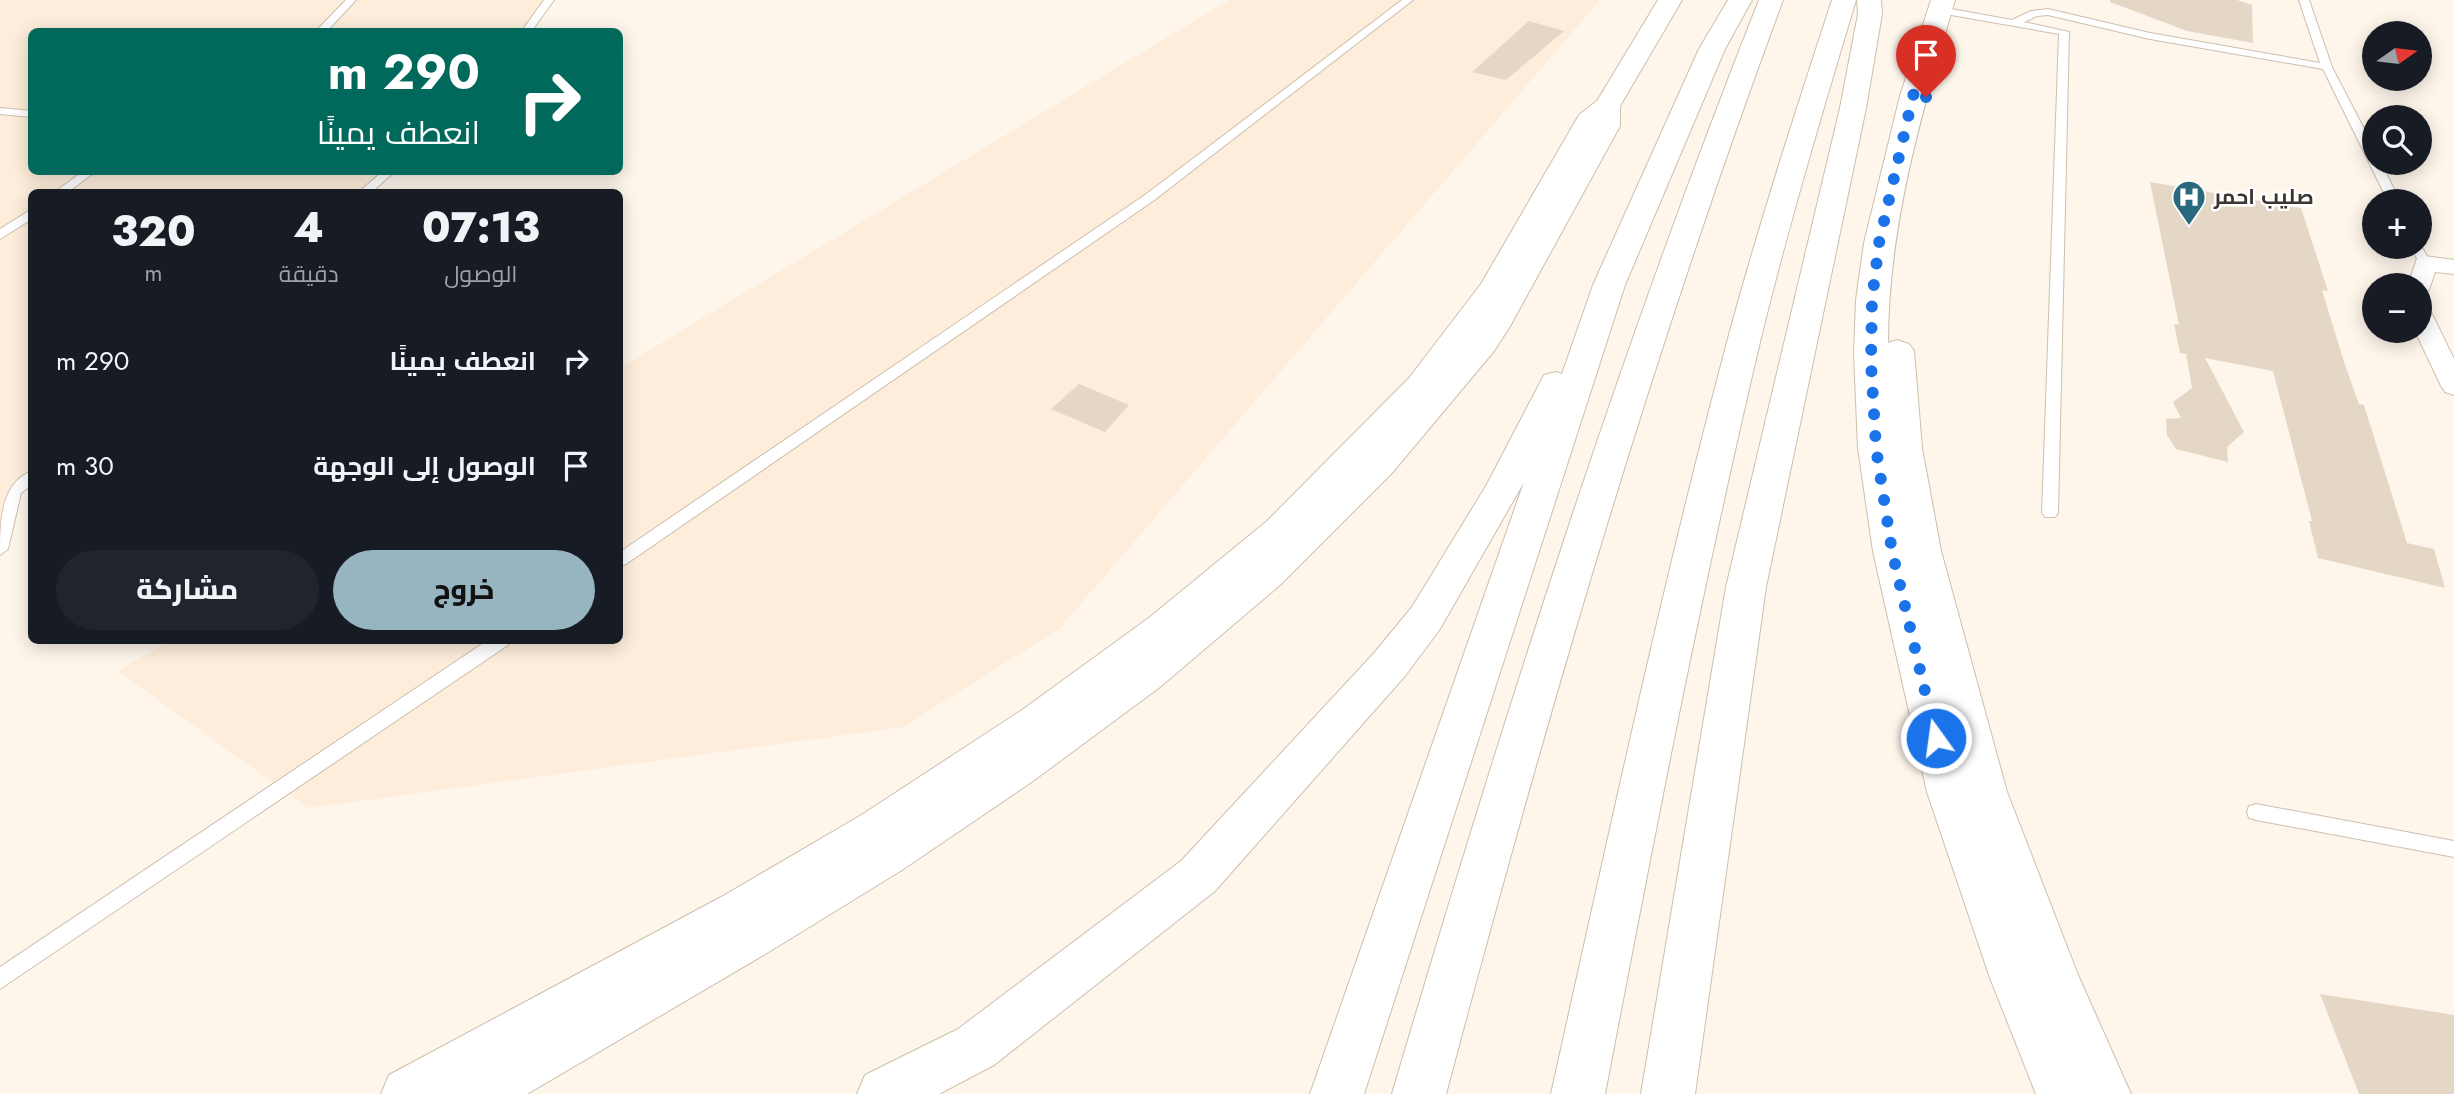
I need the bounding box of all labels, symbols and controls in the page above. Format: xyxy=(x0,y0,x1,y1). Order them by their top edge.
north arrow xyxy=(2362,21,2432,91)
map controls xyxy=(2362,21,2432,343)
pin xyxy=(1896,25,1956,97)
icon: arrive xyxy=(1907,36,1945,74)
text: 290 m xyxy=(328,37,480,107)
icon: right xyxy=(504,56,595,147)
button: search xyxy=(2362,105,2432,175)
text: انعطف يمينًا xyxy=(317,110,480,156)
hospital icon: صلیب احمر xyxy=(2170,178,2208,227)
place label: صلیب احمر xyxy=(2213,182,2314,212)
button: + xyxy=(2362,189,2432,259)
text: 4 xyxy=(293,197,324,258)
text: 07:13 xyxy=(422,197,540,258)
text: 320 xyxy=(111,201,196,262)
text: m xyxy=(144,256,162,290)
text: دقيقة xyxy=(279,257,339,291)
text: الوصول xyxy=(444,257,517,291)
button: − xyxy=(2362,273,2432,343)
text: 290 m xyxy=(56,342,129,380)
text: انعطف يمينًا xyxy=(390,342,536,380)
icon: right xyxy=(557,342,595,380)
text: 30 m xyxy=(56,447,114,485)
text: الوصول إلى الوجهة xyxy=(313,447,536,485)
icon: arrive xyxy=(557,447,595,485)
button: مشاركة xyxy=(56,550,319,630)
button: خروج xyxy=(333,550,595,630)
position arrow xyxy=(1899,701,1973,775)

